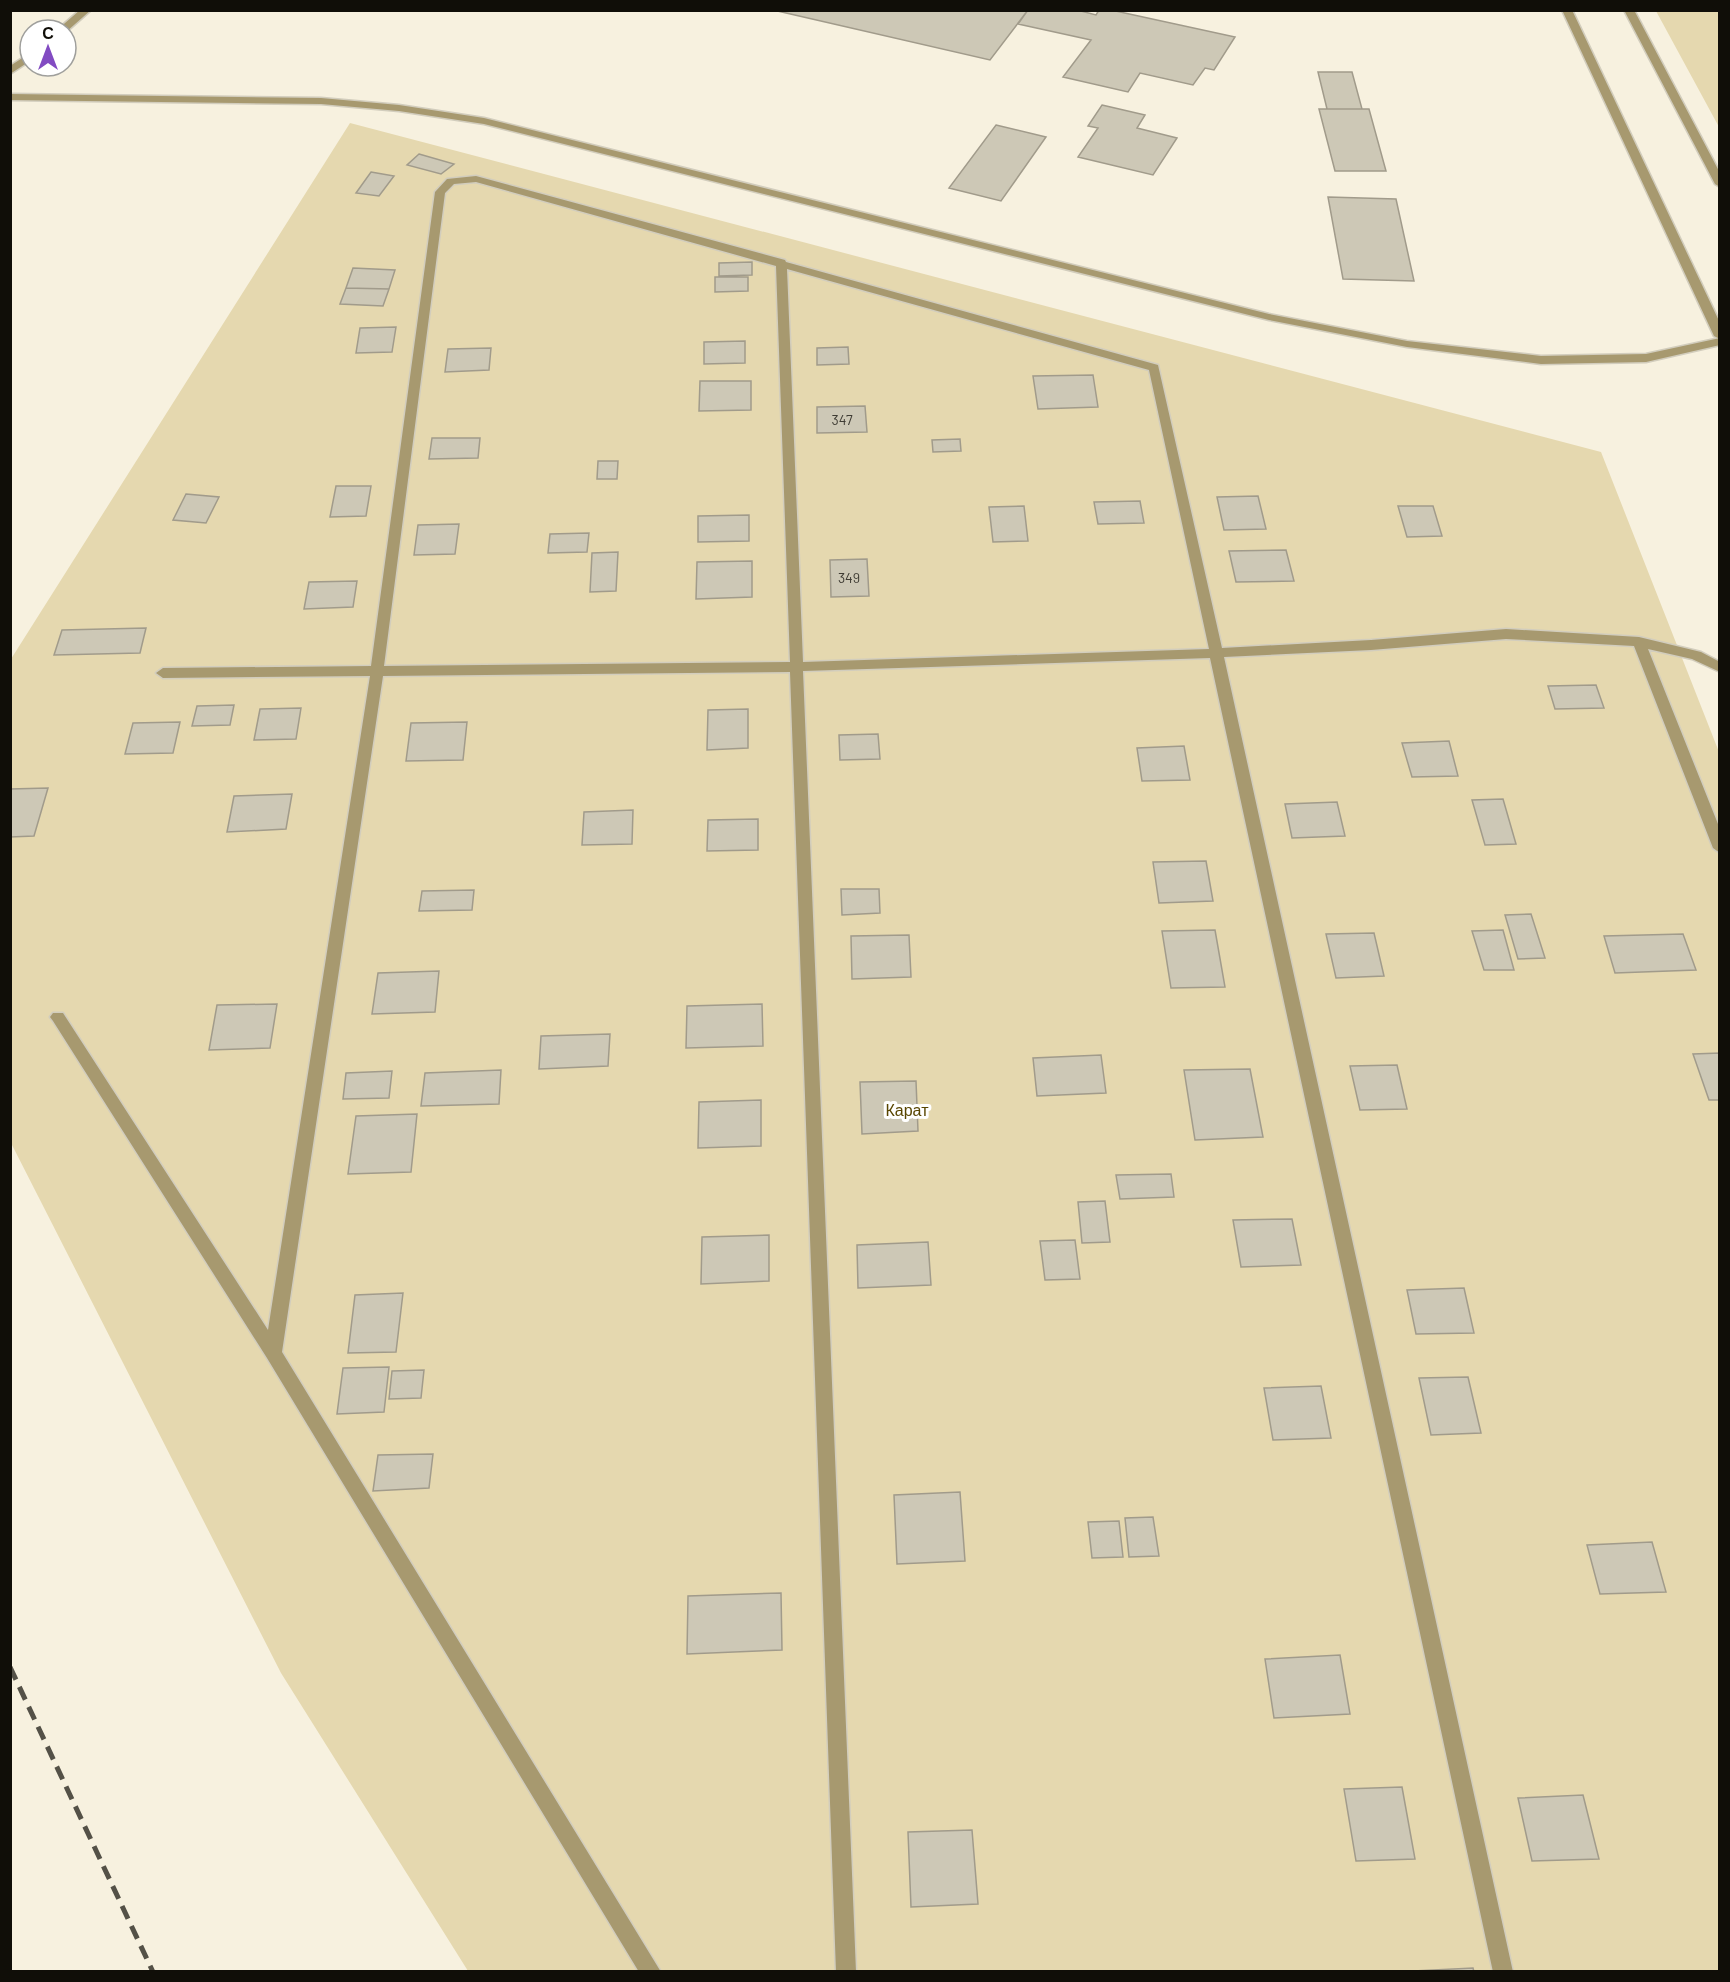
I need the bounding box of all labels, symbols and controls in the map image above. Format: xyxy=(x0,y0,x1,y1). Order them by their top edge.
north arrow xyxy=(18,18,78,78)
text: С xyxy=(42,23,54,42)
house number: 347 xyxy=(831,411,853,428)
house number: 349 xyxy=(838,569,860,586)
park label: Карат xyxy=(886,1100,929,1119)

